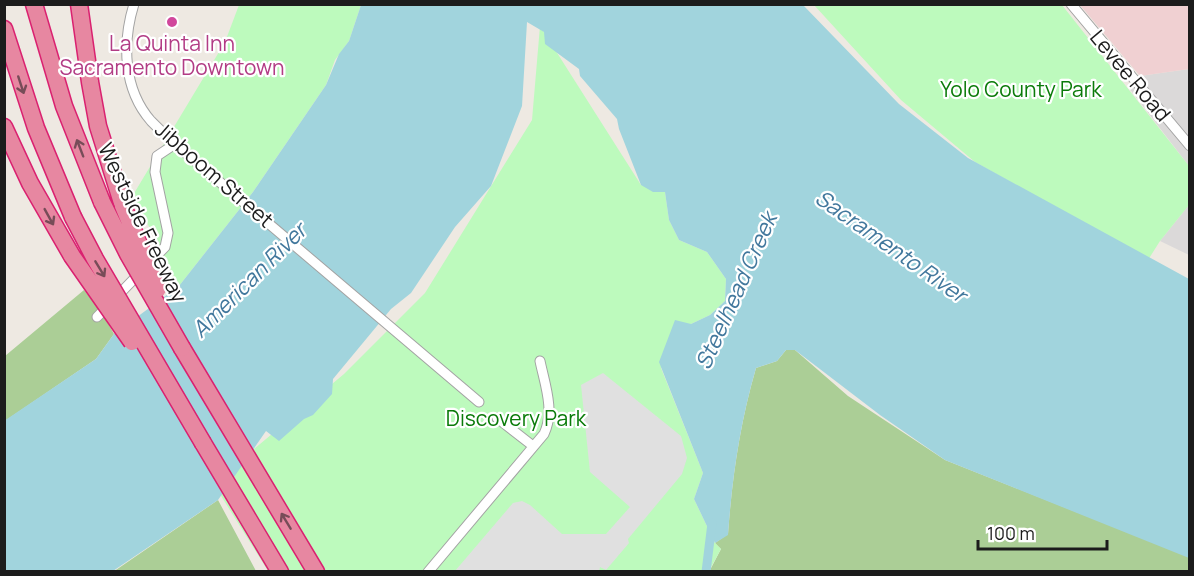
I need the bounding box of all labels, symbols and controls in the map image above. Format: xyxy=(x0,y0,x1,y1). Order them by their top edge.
marker: La Quinta Inn Sacramento Downtown xyxy=(165,15,179,29)
street label: Levee Road xyxy=(1084,24,1177,127)
place label: La Quinta Inn Sacramento Downtown xyxy=(59,29,285,81)
one-way arrow xyxy=(16,75,27,94)
park label: Yolo County Park xyxy=(940,75,1102,103)
street label: Jibboom Street xyxy=(150,115,280,233)
street label: Westside Freeway xyxy=(92,138,194,307)
one-way arrow xyxy=(74,140,85,158)
water label: Sacramento River xyxy=(809,183,975,311)
water label: Steelhead Creek xyxy=(688,205,785,374)
one-way arrow xyxy=(44,208,56,225)
water label: American River xyxy=(185,214,315,344)
one-way arrow xyxy=(95,260,107,277)
park label: Discovery Park xyxy=(446,404,587,432)
one-way arrow xyxy=(279,513,291,530)
scale bar xyxy=(978,513,1107,551)
text: 100 m xyxy=(987,521,1035,545)

